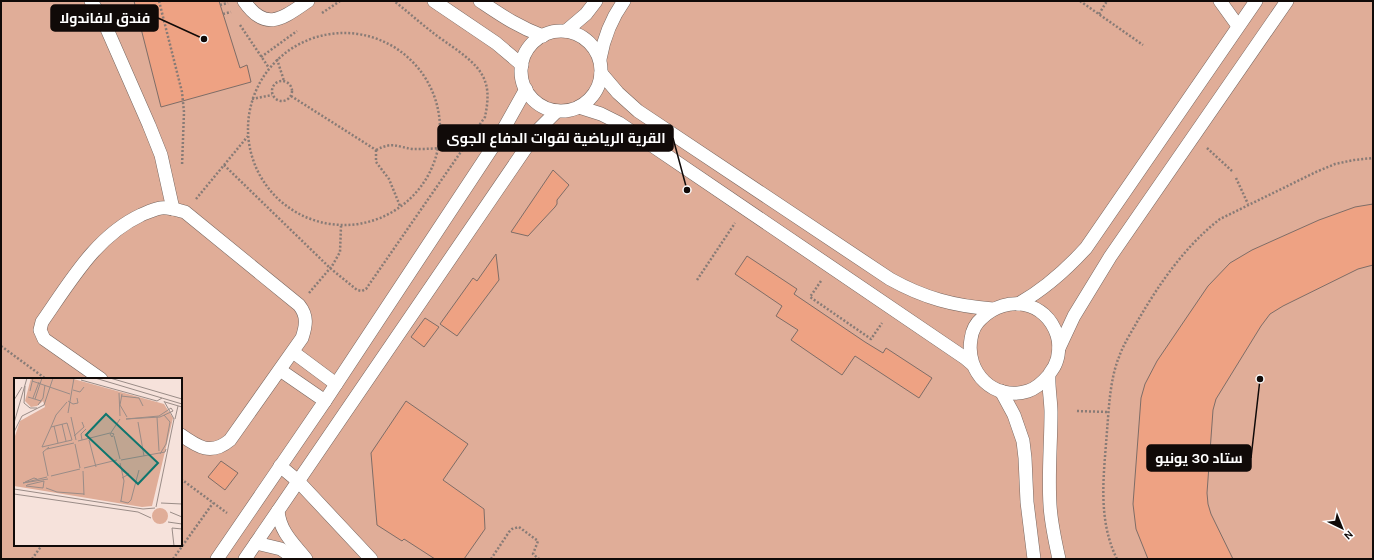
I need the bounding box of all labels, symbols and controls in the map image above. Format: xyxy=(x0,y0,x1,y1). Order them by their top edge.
callout: فندق لافاندولا xyxy=(51,5,158,31)
text: فندق لافاندولا xyxy=(60,10,150,27)
callout: القرية الرياضية لقوات الدفاع الجوى xyxy=(438,125,673,151)
text: القرية الرياضية لقوات الدفاع الجوى xyxy=(446,130,666,148)
inset map xyxy=(14,378,182,546)
callout: ستاد 30 يونيو xyxy=(1147,445,1251,471)
text: ستاد 30 يونيو xyxy=(1155,450,1243,467)
north arrow xyxy=(1322,508,1362,548)
text: N xyxy=(1341,528,1356,542)

